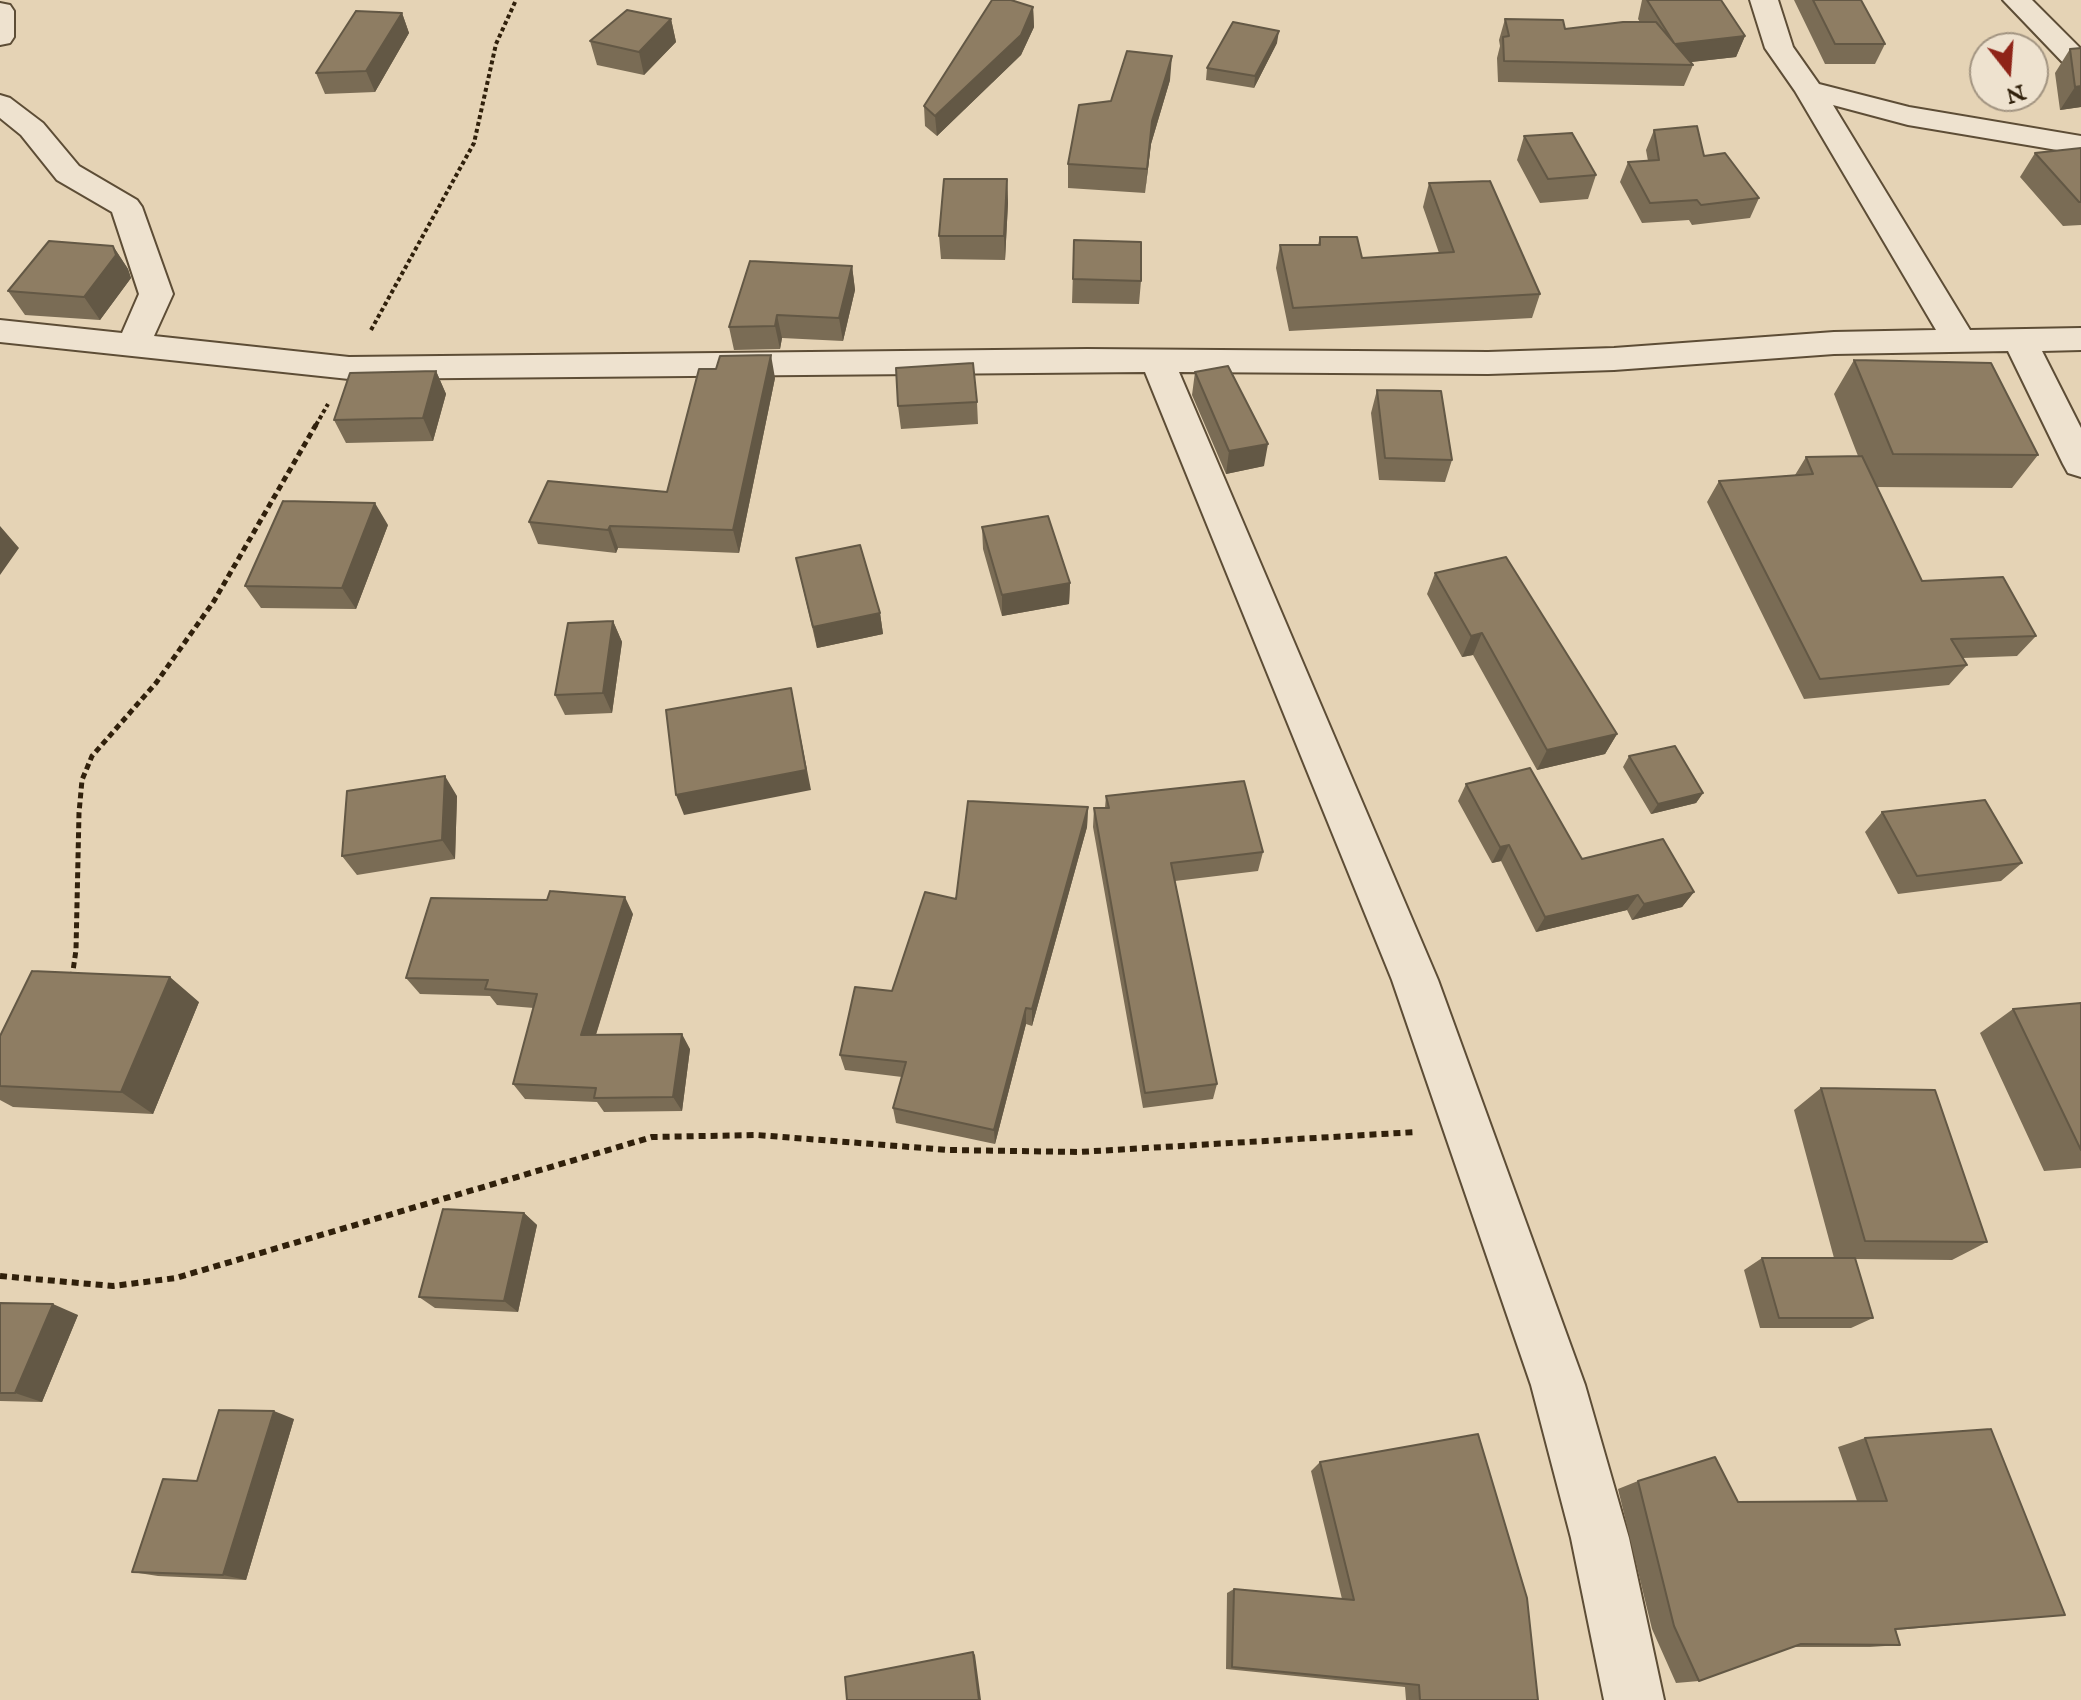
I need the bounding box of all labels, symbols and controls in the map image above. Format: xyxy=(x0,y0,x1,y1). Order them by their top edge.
north arrow xyxy=(1969,32,2049,112)
text: N xyxy=(2002,77,2029,109)

